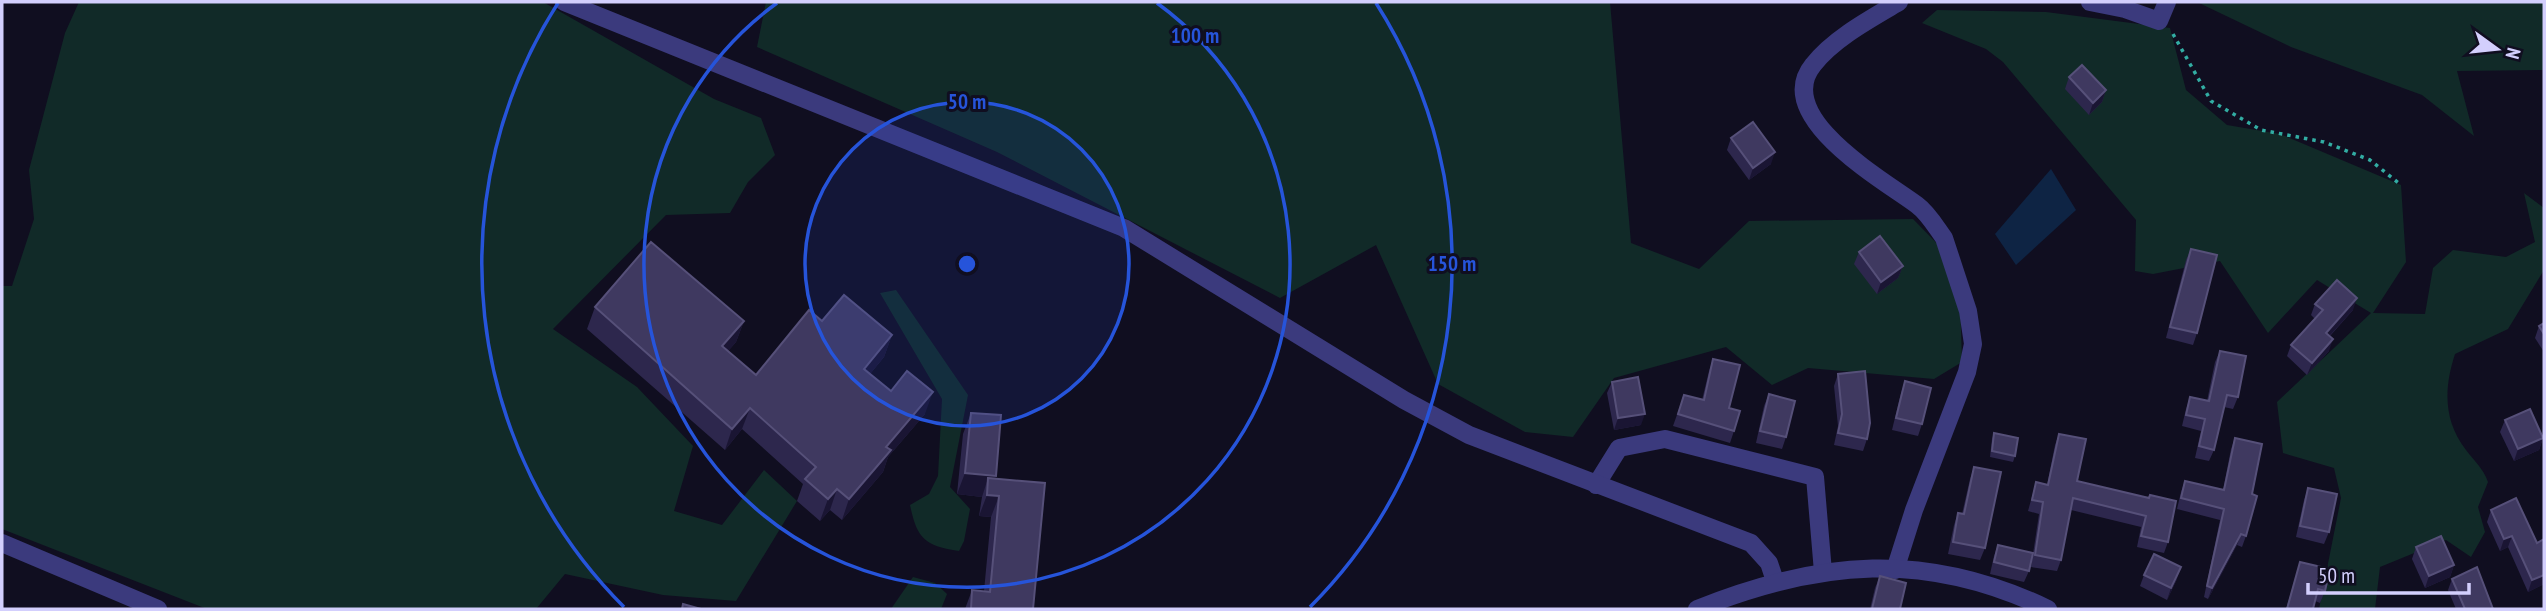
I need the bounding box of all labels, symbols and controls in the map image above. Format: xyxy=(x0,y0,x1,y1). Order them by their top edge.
north arrow xyxy=(2462,14,2532,84)
text: 100 m xyxy=(1171,22,1219,49)
text: N xyxy=(2501,45,2526,61)
text: 50 m xyxy=(948,88,986,115)
text: 150 m xyxy=(1428,250,1476,277)
centre of rings xyxy=(955,252,979,276)
scale bar xyxy=(2308,552,2469,596)
text: 50 m xyxy=(2318,562,2355,589)

